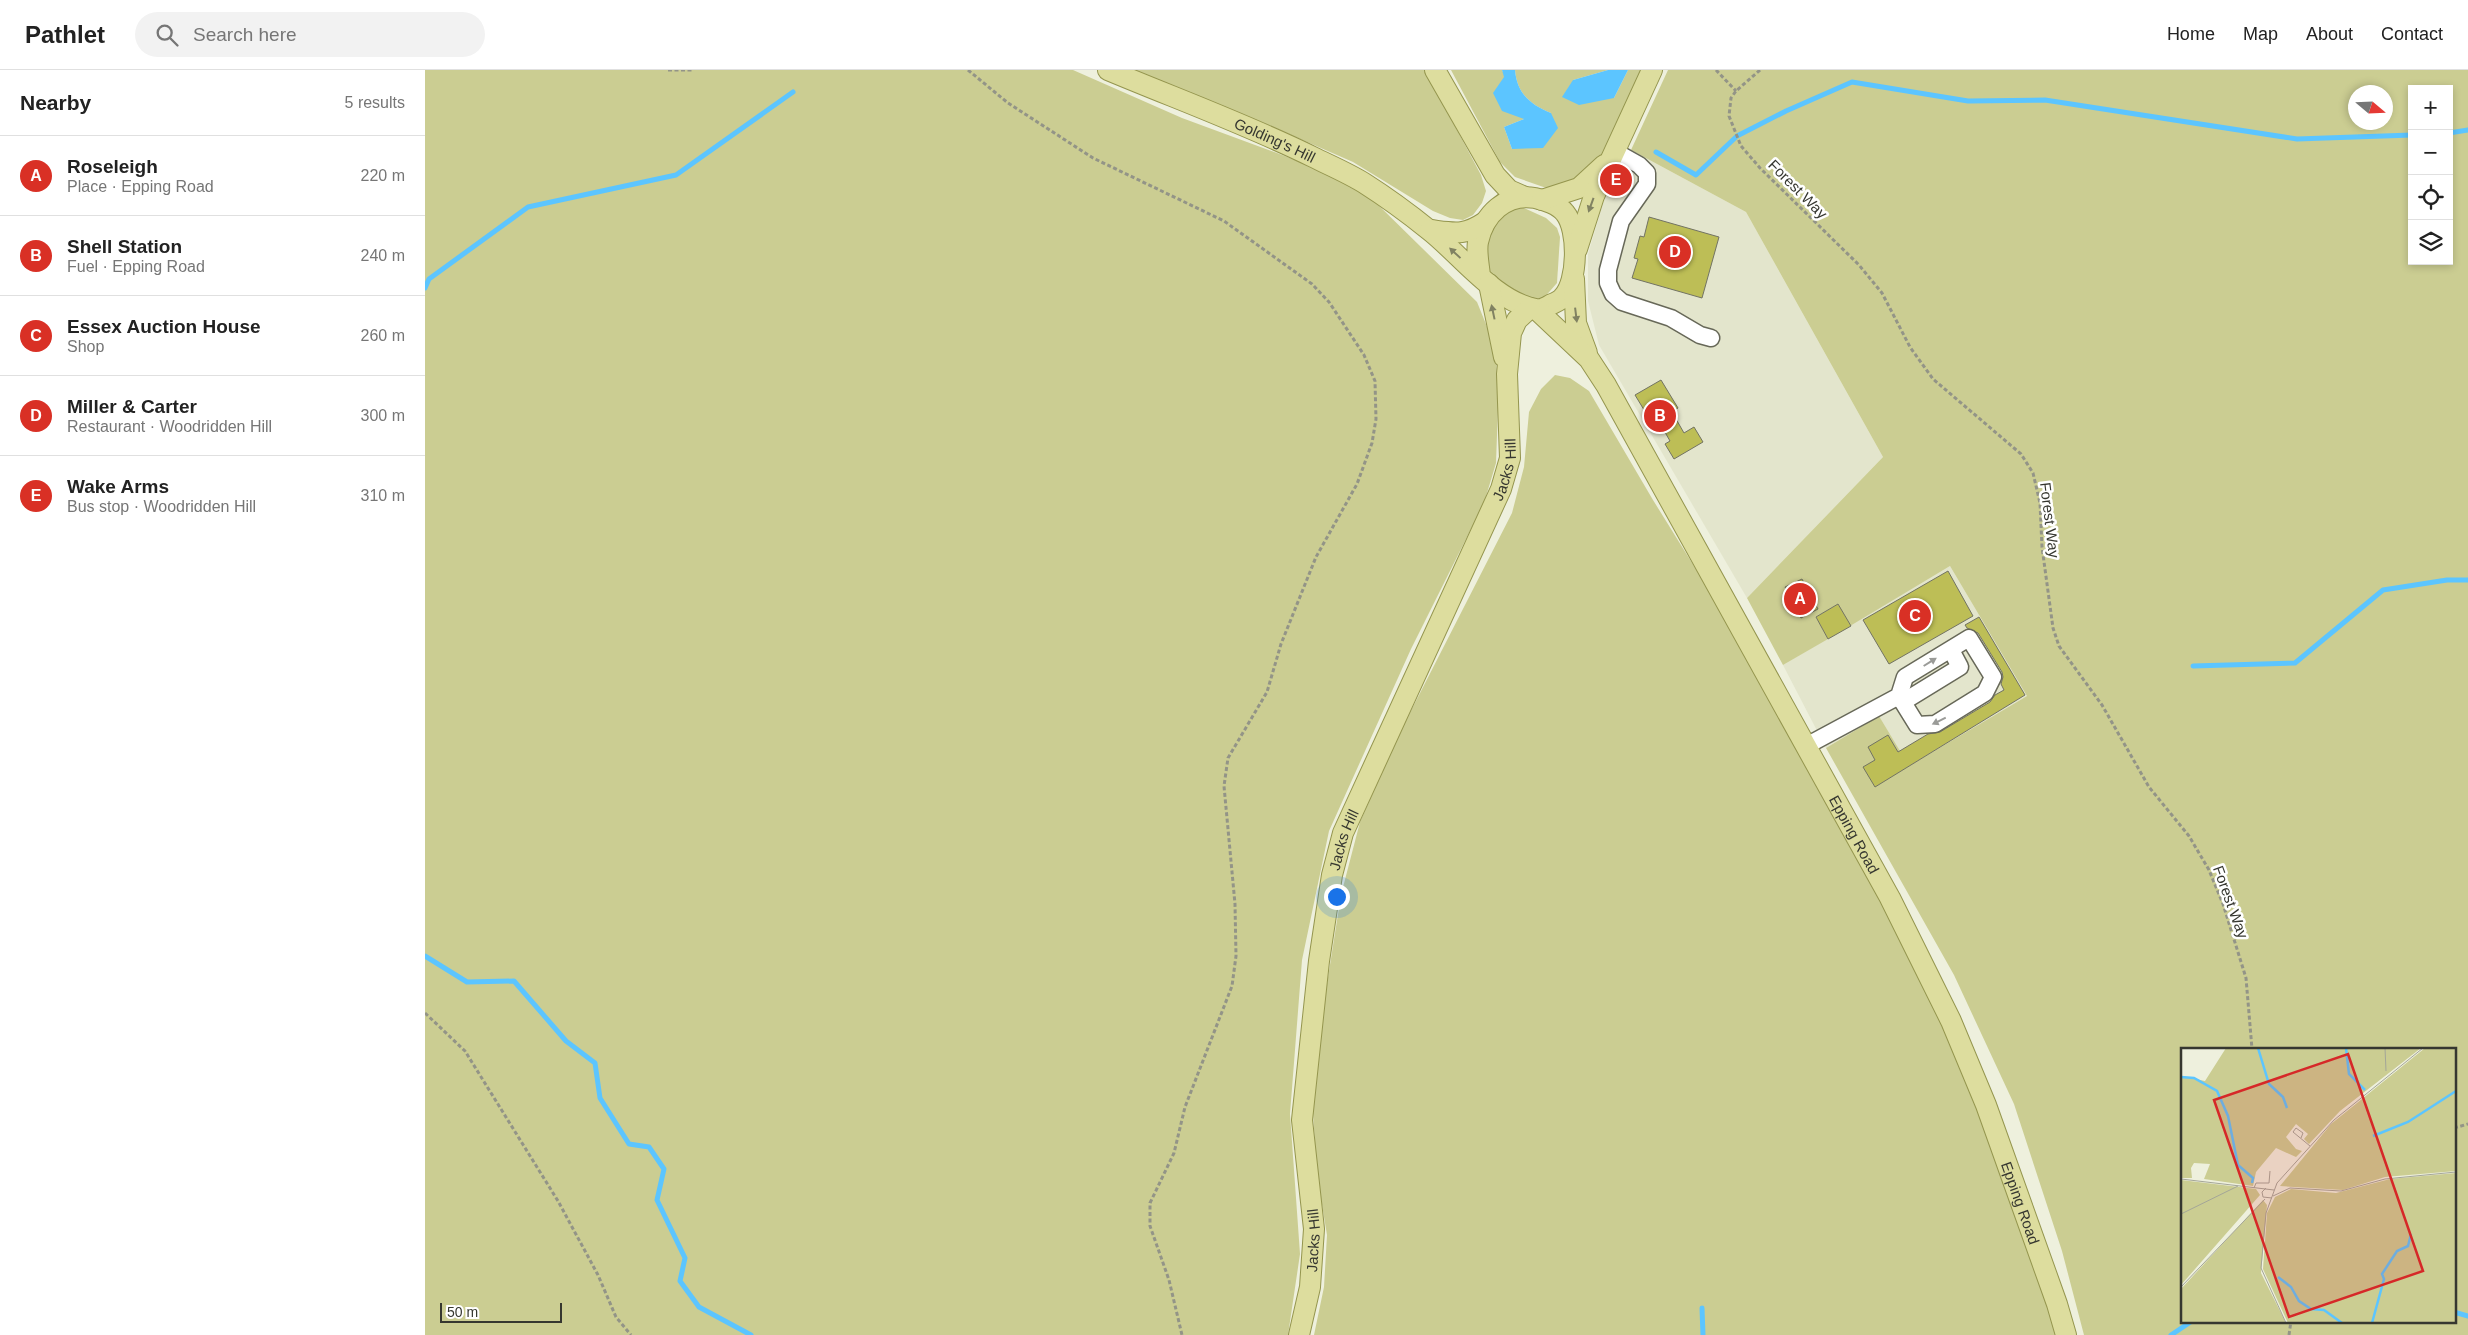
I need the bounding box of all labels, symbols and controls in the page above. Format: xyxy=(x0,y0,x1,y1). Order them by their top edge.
search box xyxy=(135,12,485,57)
text: Pathlet xyxy=(25,21,105,48)
icon: search xyxy=(153,21,181,49)
text: Search here xyxy=(193,24,297,45)
text: Home xyxy=(2167,24,2215,44)
text: Map xyxy=(2243,24,2278,44)
text: About xyxy=(2306,24,2353,44)
text: Contact xyxy=(2381,24,2443,44)
north arrow xyxy=(2348,85,2393,130)
map controls xyxy=(2408,85,2453,265)
button: + xyxy=(2408,85,2453,130)
text: Nearby xyxy=(20,91,91,114)
text: 5 results xyxy=(345,94,405,111)
street label: Golding's Hill xyxy=(1232,114,1318,165)
button: − xyxy=(2408,130,2453,175)
text: Roseleigh xyxy=(67,156,158,177)
street label: Forest Way xyxy=(1765,156,1831,222)
pin: E xyxy=(1600,161,1632,199)
text: A xyxy=(30,167,42,184)
text: 220 m xyxy=(361,167,405,184)
button: locate xyxy=(2408,175,2453,220)
text: Place · Epping Road xyxy=(67,178,214,195)
one-way arrow xyxy=(1587,198,1594,213)
button: layers xyxy=(2408,220,2453,265)
pin: D xyxy=(1659,233,1691,271)
text: Shell Station xyxy=(67,236,182,257)
text: B xyxy=(30,247,42,264)
text: 240 m xyxy=(361,247,405,264)
one-way arrow xyxy=(1449,247,1461,259)
text: Fuel · Epping Road xyxy=(67,258,205,275)
one-way arrow xyxy=(1489,303,1497,319)
one-way arrow xyxy=(1572,308,1580,324)
text: Essex Auction House xyxy=(67,316,261,337)
text: C xyxy=(30,327,42,344)
text: 260 m xyxy=(361,327,405,344)
text: Shop xyxy=(67,338,104,355)
text: Miller & Carter xyxy=(67,396,197,417)
pin: B xyxy=(1644,397,1676,435)
text: D xyxy=(30,407,42,424)
text: 300 m xyxy=(361,407,405,424)
text: Restaurant · Woodridden Hill xyxy=(67,418,272,435)
street label: Jacks Hill xyxy=(1488,438,1519,503)
text: Wake Arms xyxy=(67,476,169,497)
street label: Forest Way xyxy=(2037,481,2063,559)
text: E xyxy=(31,487,41,504)
text: 310 m xyxy=(361,487,405,504)
text: Bus stop · Woodridden Hill xyxy=(67,498,256,515)
pin: A xyxy=(1784,580,1816,618)
pin: C xyxy=(1899,597,1931,635)
one-way arrow xyxy=(1924,657,1937,667)
one-way arrow xyxy=(1932,717,1946,725)
street label: Epping Road xyxy=(1826,792,1883,876)
street label: Jacks Hill xyxy=(1325,806,1361,872)
street label: Forest Way xyxy=(2210,863,2252,941)
your location xyxy=(1324,884,1350,910)
inset map xyxy=(2181,1048,2455,1322)
street label: Epping Road xyxy=(1998,1159,2043,1247)
street label: Jacks Hill xyxy=(1303,1208,1323,1273)
scale bar xyxy=(440,1300,563,1323)
text: 50 m xyxy=(447,1304,478,1320)

